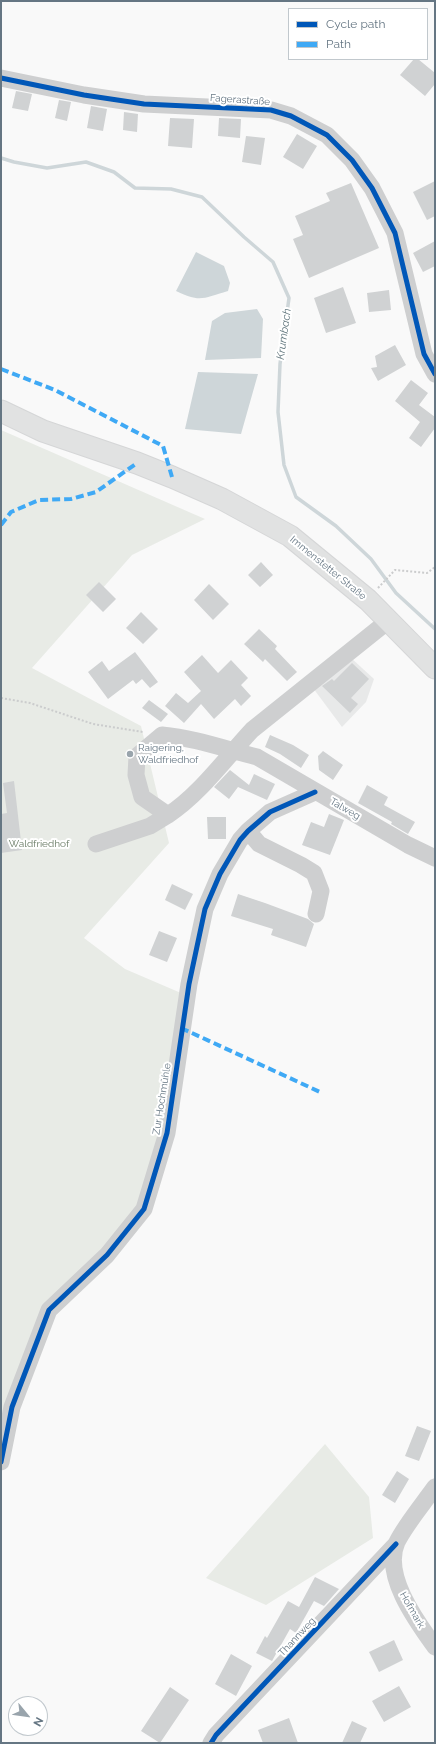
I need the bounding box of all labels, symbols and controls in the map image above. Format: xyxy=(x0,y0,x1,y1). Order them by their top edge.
legend xyxy=(288,8,428,60)
text: Cycle path xyxy=(326,17,385,31)
text: Path xyxy=(326,37,351,51)
street label: Fagerastraße xyxy=(210,92,270,108)
water label: Krumbach xyxy=(274,308,294,360)
street label: Immenstetter Straße xyxy=(287,534,369,602)
place label: Raigering, Waldfriedhof xyxy=(138,742,198,766)
marker: Raigering, Waldfriedhof xyxy=(125,749,135,759)
street label: Talweg xyxy=(328,796,362,822)
park label: Waldfriedhof xyxy=(9,838,69,850)
street label: Zur Hochmühle xyxy=(150,1062,174,1136)
street label: Hofmark xyxy=(397,1590,427,1630)
street label: Thannweg xyxy=(276,1615,318,1659)
north arrow xyxy=(8,1696,48,1736)
text: N xyxy=(30,1715,46,1728)

